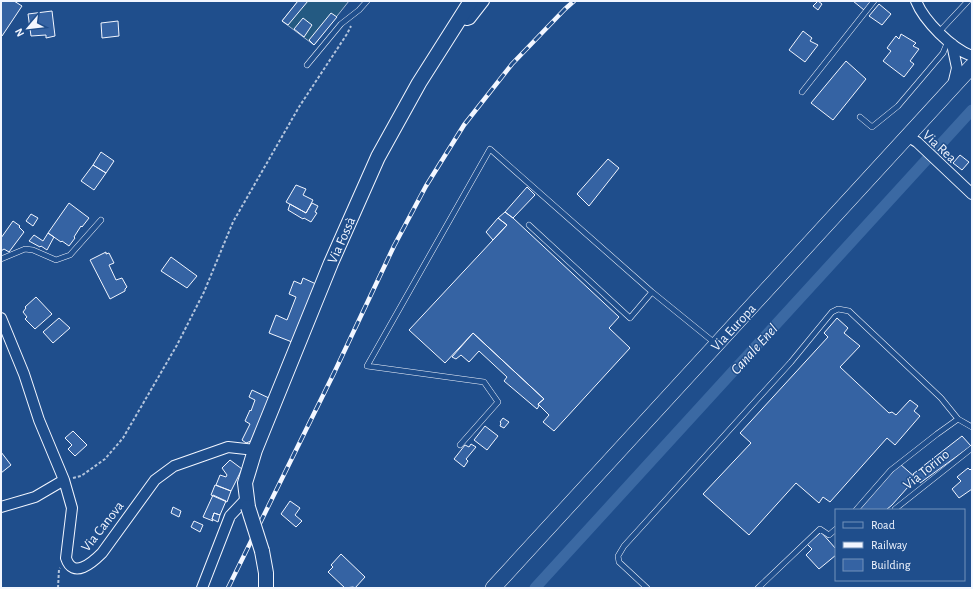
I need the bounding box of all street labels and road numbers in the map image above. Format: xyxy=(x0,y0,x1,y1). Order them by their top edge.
street label: Via Rea xyxy=(920,128,959,166)
street label: Via Fossà xyxy=(325,215,359,266)
street label: Via Europa xyxy=(709,301,759,354)
street label: Via Torino xyxy=(901,447,952,492)
street label: Via Canova xyxy=(79,498,127,554)

